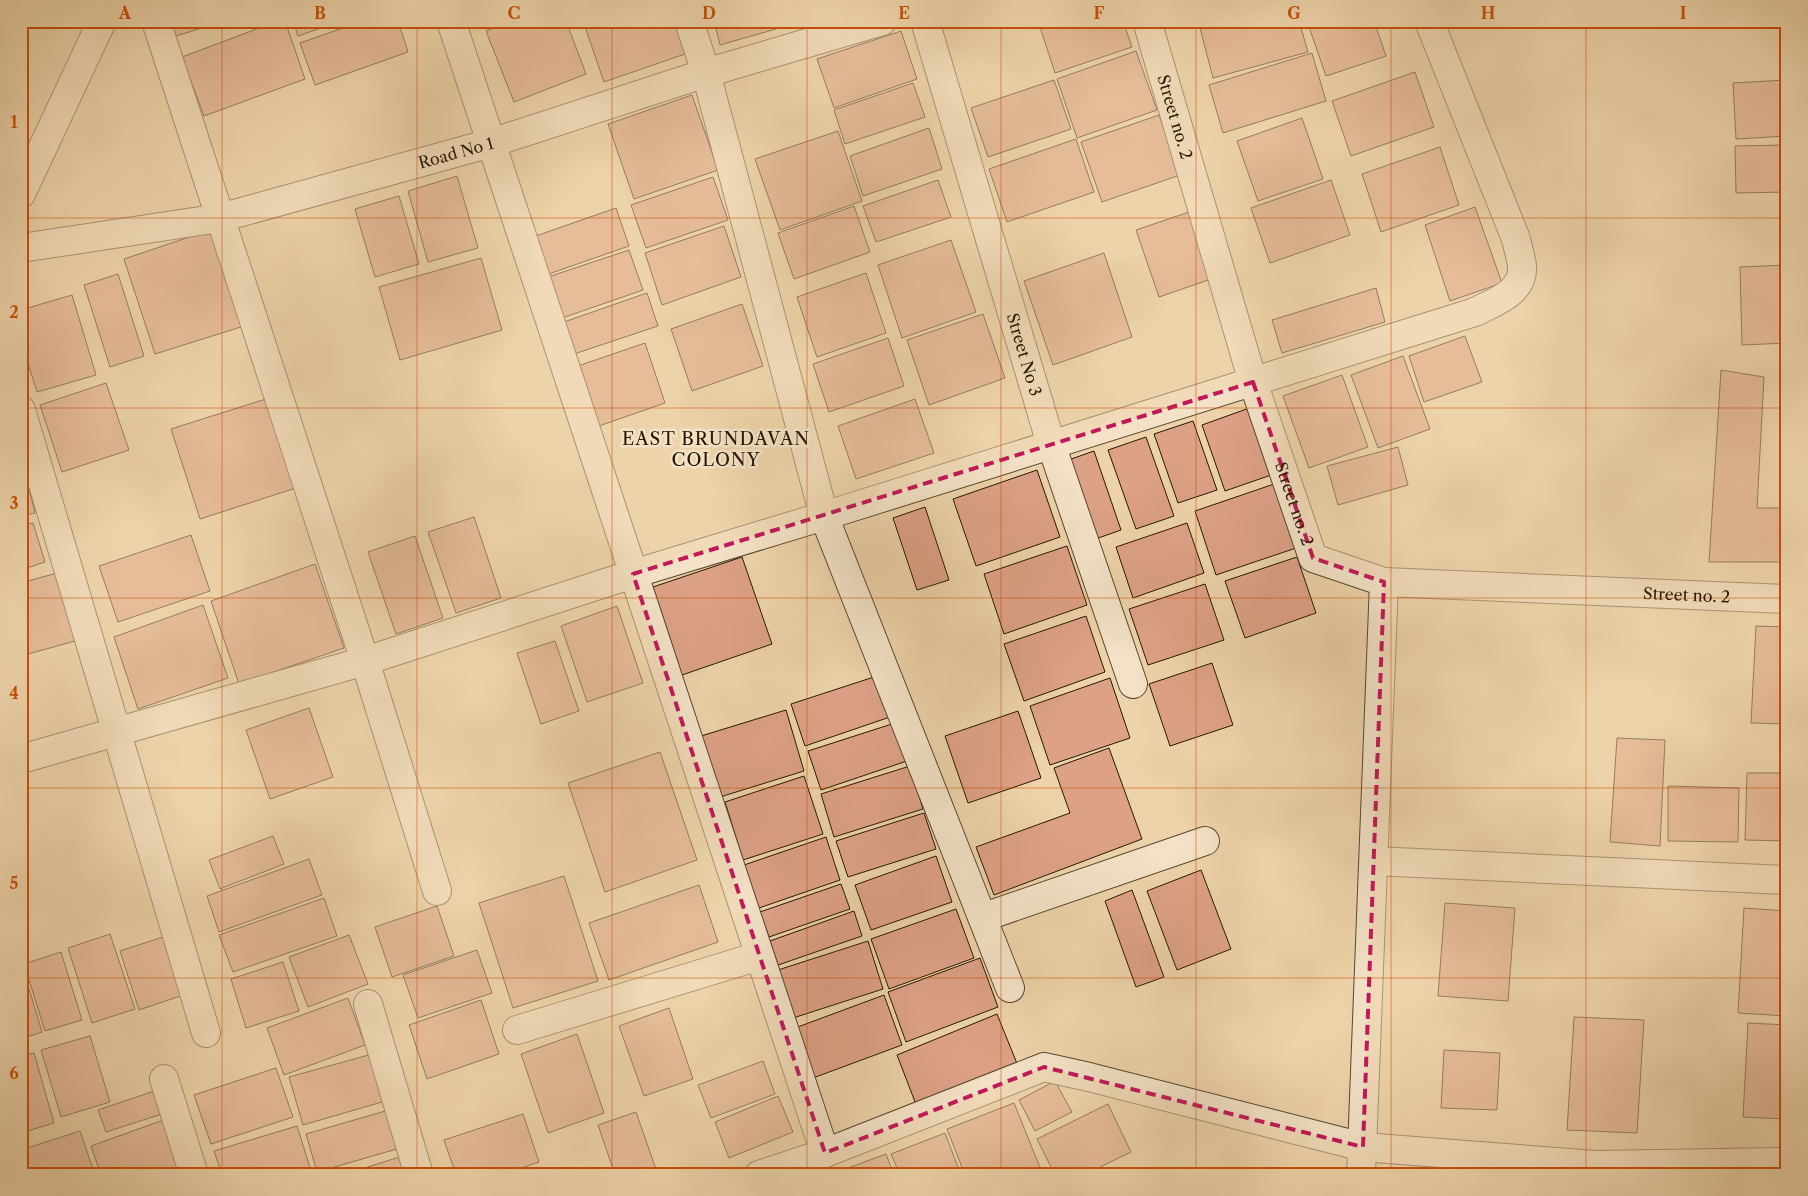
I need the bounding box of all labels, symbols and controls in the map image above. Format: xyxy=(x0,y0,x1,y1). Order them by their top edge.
text: A xyxy=(118,3,132,23)
text: B xyxy=(314,3,326,23)
text: C xyxy=(508,3,520,23)
text: D xyxy=(702,3,716,23)
text: E xyxy=(898,3,910,23)
text: F xyxy=(1094,3,1105,23)
text: G xyxy=(1287,3,1301,23)
text: H xyxy=(1481,3,1495,23)
text: I xyxy=(1680,3,1687,23)
street label: Street no. 2 xyxy=(1153,72,1197,162)
text: 1 xyxy=(10,112,18,132)
street label: Road No 1 xyxy=(416,133,496,173)
text: 2 xyxy=(9,302,19,322)
street label: Street No 3 xyxy=(1003,311,1046,398)
district label: EAST BRUNDAVAN COLONY xyxy=(622,428,810,471)
street label: Street no. 2 xyxy=(1271,459,1318,548)
text: 3 xyxy=(9,493,19,513)
street label: Street no. 2 xyxy=(1643,583,1731,607)
text: 4 xyxy=(9,683,19,703)
text: 5 xyxy=(10,873,19,893)
text: 6 xyxy=(9,1063,19,1083)

